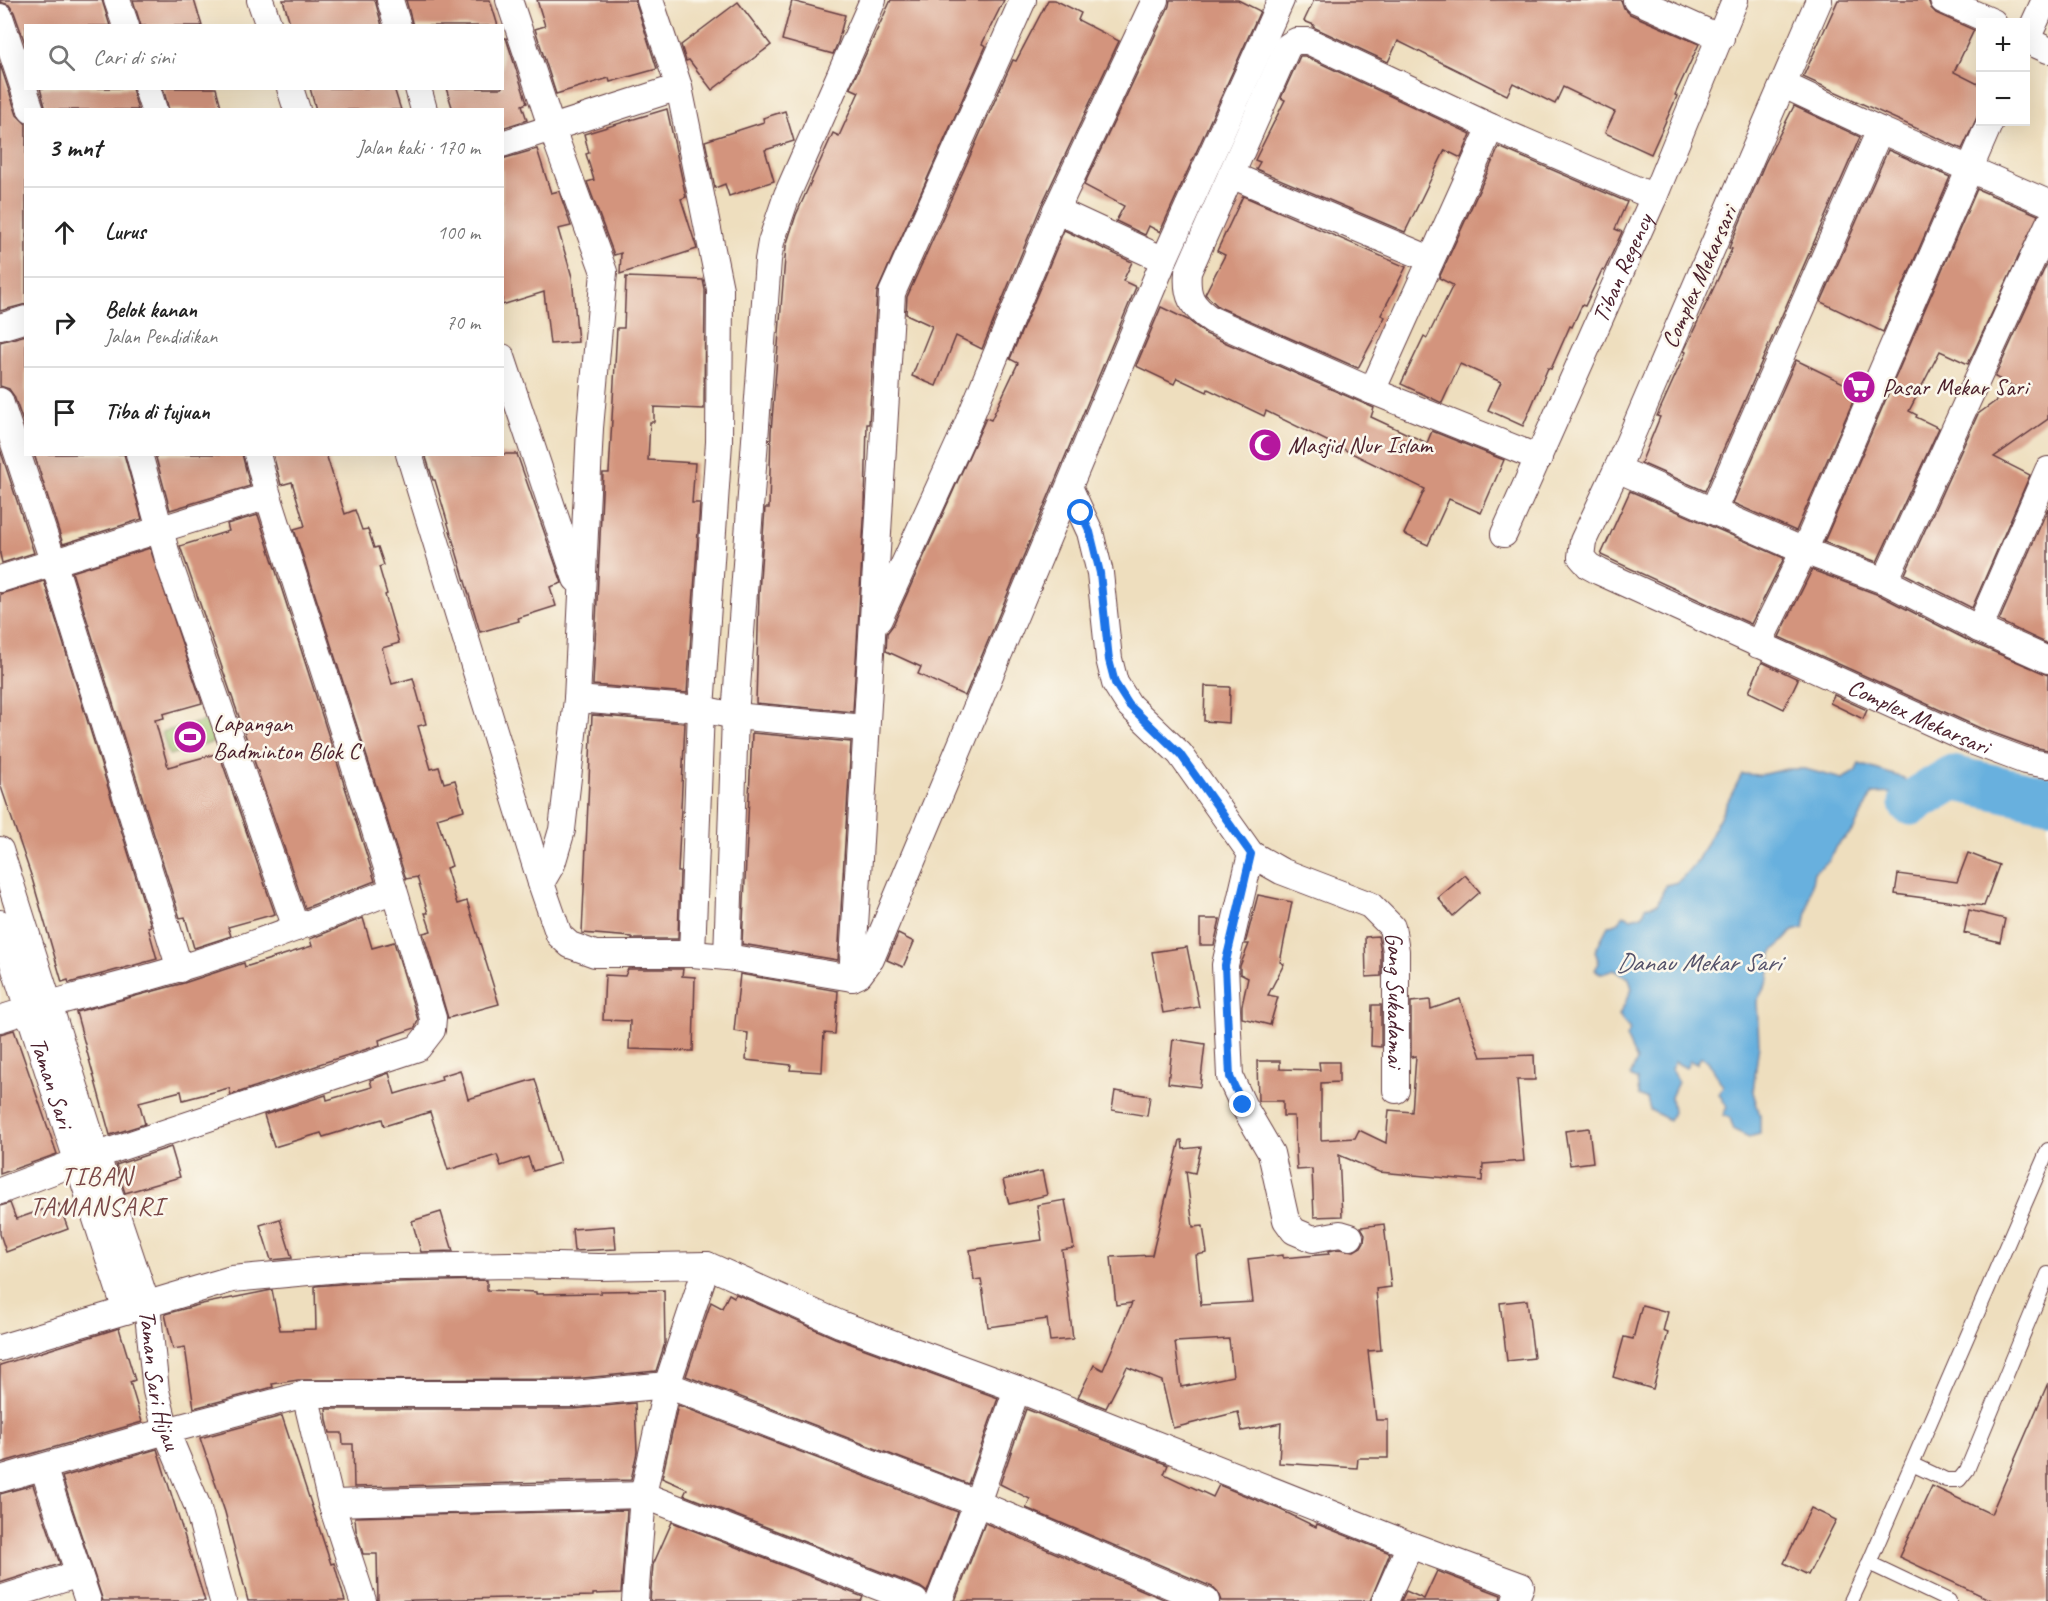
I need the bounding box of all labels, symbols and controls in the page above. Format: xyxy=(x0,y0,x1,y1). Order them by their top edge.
map controls xyxy=(1976,18,2030,126)
button: + xyxy=(1976,18,2030,72)
search box xyxy=(24,24,504,90)
icon: search xyxy=(45,41,78,74)
text: Cari di sini xyxy=(93,43,174,71)
button: − xyxy=(1976,72,2030,126)
text: 3 mnt xyxy=(48,131,101,164)
text: Jalan kaki · 170 m xyxy=(357,135,480,160)
street label: Complex Mekarsari xyxy=(1654,198,1745,353)
street label: Tiban Regency xyxy=(1585,208,1660,327)
icon: ahead xyxy=(48,216,81,249)
text: Lurus xyxy=(105,218,145,246)
text: 100 m xyxy=(437,220,480,245)
text: Belok kanan xyxy=(105,296,197,324)
icon: right xyxy=(48,306,81,339)
text: 70 m xyxy=(446,310,480,335)
text: Jalan Pendidikan xyxy=(105,324,217,349)
supermarket icon: Pasar Mekar Sari xyxy=(1841,369,1877,405)
place label: Pasar Mekar Sari xyxy=(1882,372,2031,402)
icon: arrive xyxy=(48,396,81,429)
text: Tiba di tujuan xyxy=(105,398,210,426)
mosque icon: Masjid Nur Islam xyxy=(1247,427,1283,463)
place label: Masjid Nur Islam xyxy=(1288,430,1435,460)
route start xyxy=(1067,499,1093,525)
street label: Complex Mekarsari xyxy=(1843,672,1997,763)
place label: Lapangan Badminton Blok C xyxy=(213,708,363,766)
sports icon: Lapangan Badminton Blok C xyxy=(172,719,208,755)
street label: Gang Sukadamai xyxy=(1378,930,1412,1071)
water label: Danau Mekar Sari xyxy=(1616,946,1786,979)
street label: Taman Sari xyxy=(23,1034,81,1134)
route end xyxy=(1229,1091,1255,1117)
district label: TIBAN TAMANSARI xyxy=(30,1160,168,1223)
street label: Taman Sari Hijau xyxy=(133,1309,188,1456)

